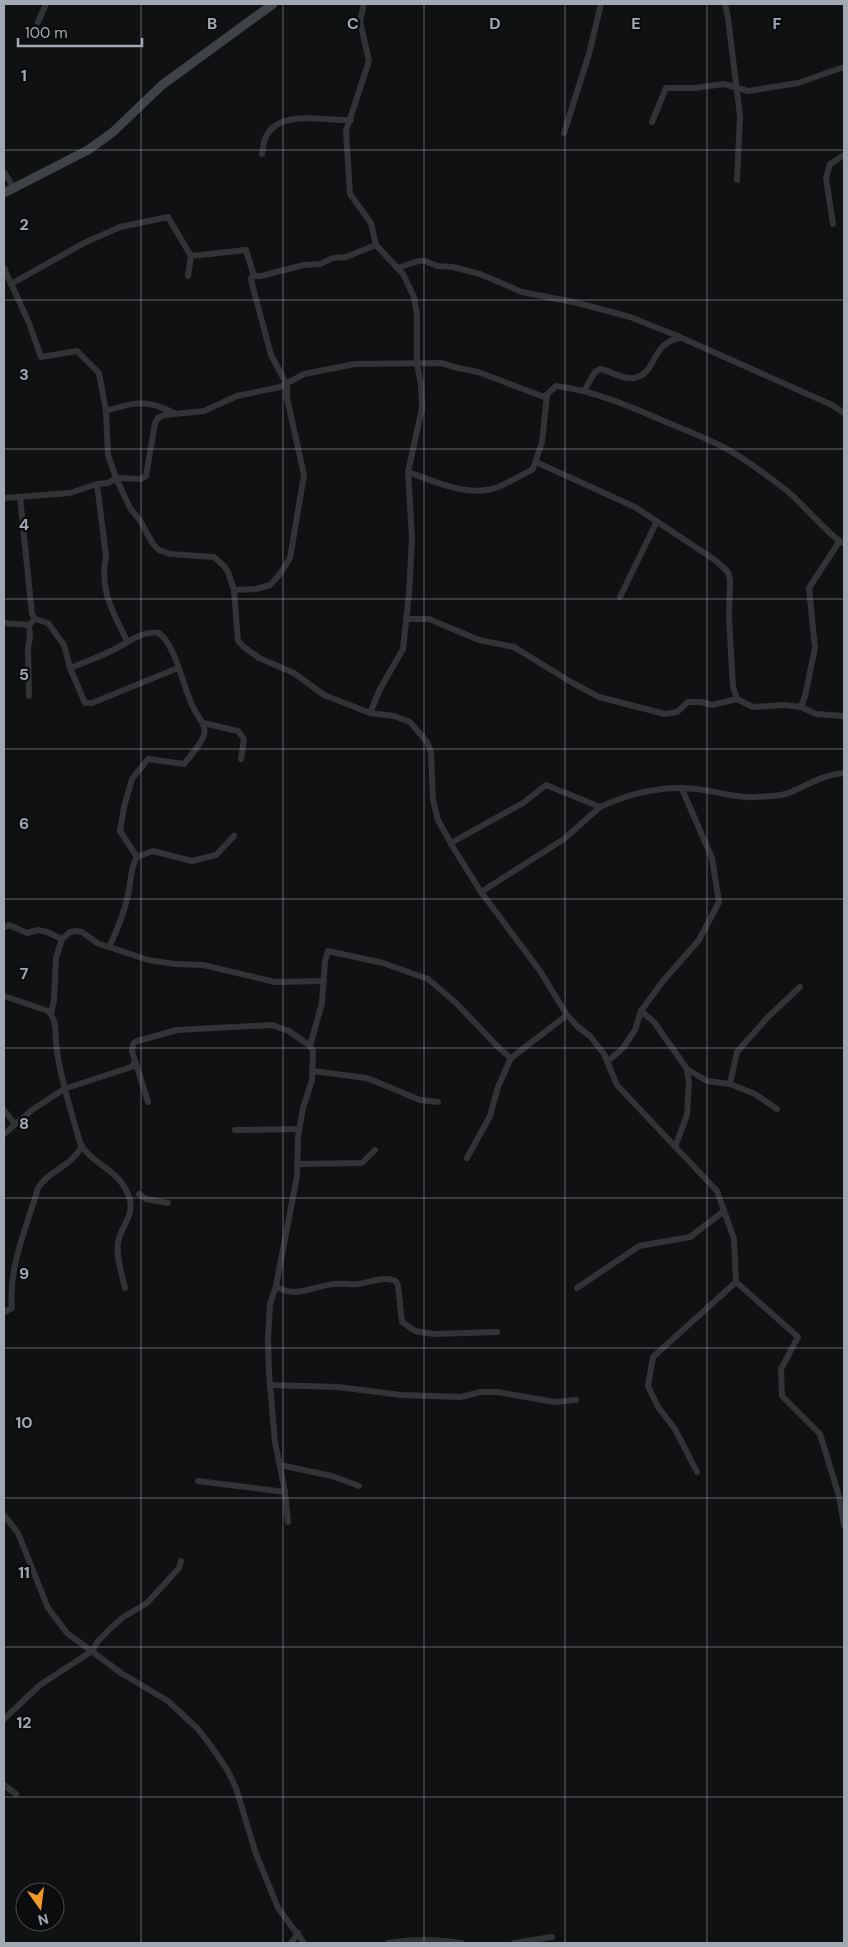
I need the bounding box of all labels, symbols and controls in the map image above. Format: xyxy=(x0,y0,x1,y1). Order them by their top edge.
text: B xyxy=(207,13,217,34)
text: C xyxy=(347,13,359,34)
text: D xyxy=(489,13,501,34)
text: E xyxy=(631,13,641,34)
text: F xyxy=(773,13,782,34)
scale bar xyxy=(18,15,141,47)
text: 100 m xyxy=(25,23,68,43)
text: 1 xyxy=(21,65,27,86)
text: 2 xyxy=(19,214,29,235)
text: 3 xyxy=(19,364,29,385)
text: 4 xyxy=(19,514,29,535)
text: 5 xyxy=(19,664,29,685)
text: 6 xyxy=(19,813,29,834)
text: 7 xyxy=(20,963,29,984)
text: 8 xyxy=(19,1113,29,1134)
text: 9 xyxy=(19,1263,29,1284)
text: 10 xyxy=(15,1412,33,1433)
text: 11 xyxy=(18,1562,30,1583)
text: 12 xyxy=(16,1712,32,1733)
north arrow xyxy=(15,1882,65,1932)
text: N xyxy=(36,1910,50,1930)

